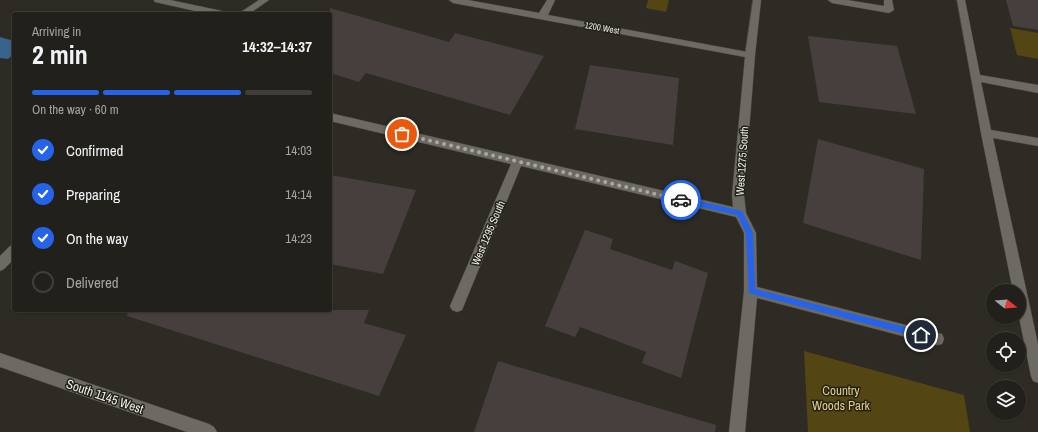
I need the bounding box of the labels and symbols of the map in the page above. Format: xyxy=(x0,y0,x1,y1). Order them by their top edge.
street label: 1200 West xyxy=(584,19,620,37)
pin xyxy=(385,117,419,151)
street label: West 1275 South xyxy=(733,126,751,196)
courier xyxy=(661,180,701,220)
street label: West 1295 South xyxy=(468,198,508,268)
north arrow xyxy=(986,284,1026,324)
pin xyxy=(904,318,938,352)
street label: South 1145 West xyxy=(64,375,146,418)
park label: Country Woods Park xyxy=(812,382,871,414)

